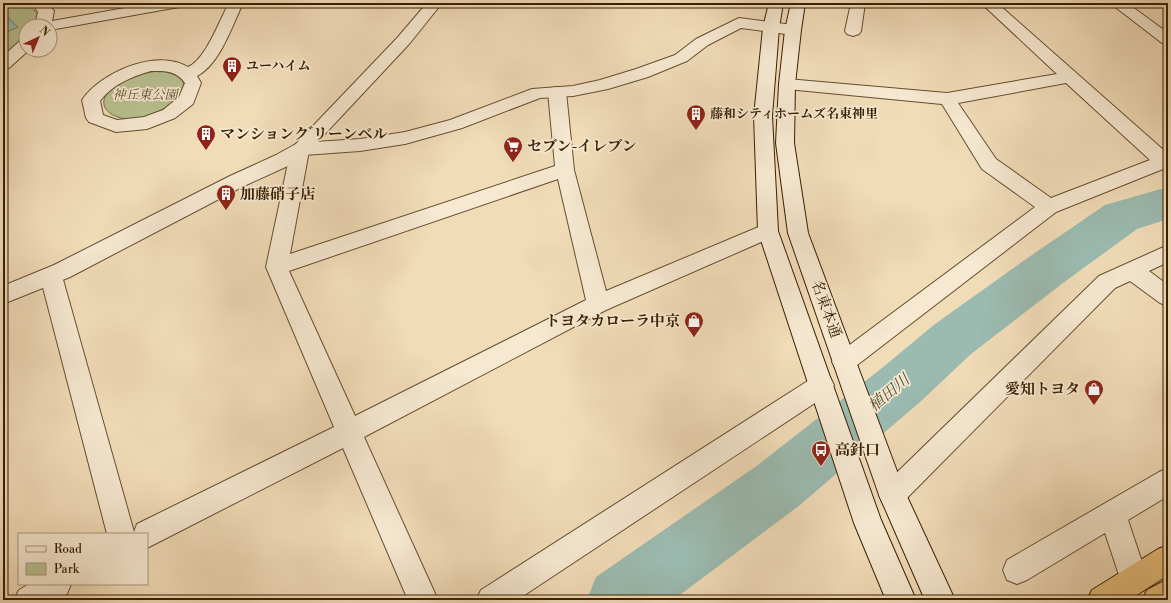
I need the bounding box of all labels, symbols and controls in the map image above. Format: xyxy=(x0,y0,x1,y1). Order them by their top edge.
north arrow xyxy=(18,18,58,58)
text: N xyxy=(36,23,52,40)
building icon: ユーハイム xyxy=(221,55,243,83)
place label: ユーハイム xyxy=(246,58,310,74)
park label: 神丘東公園 xyxy=(112,87,179,103)
building icon: 藤和シティホームズ名東神里 xyxy=(685,103,707,131)
place label: 藤和シティホームズ名東神里 xyxy=(710,106,878,122)
building icon: マンションク ゙リーンベル xyxy=(195,123,217,151)
place label: マンションク ゙リーンベル xyxy=(220,125,387,144)
supermarket icon: セブン-イレブン xyxy=(502,135,524,163)
place label: セブン-イレブン xyxy=(527,137,637,156)
building icon: 加藤硝子店 xyxy=(215,183,237,211)
place label: 加藤硝子店 xyxy=(240,185,315,204)
street label: 名東本通 xyxy=(807,278,845,340)
shop icon: トヨタカローラ中京 xyxy=(683,310,705,338)
place label: トヨタカローラ中京 xyxy=(545,312,680,331)
water label: 植田川 xyxy=(864,369,915,416)
shop icon: 愛知トヨタ xyxy=(1083,378,1105,406)
place label: 愛知トヨタ xyxy=(1005,380,1080,399)
bus stop icon: 高針口 xyxy=(810,439,832,467)
place label: 高針口 xyxy=(835,441,880,460)
legend xyxy=(18,533,148,585)
text: Road xyxy=(54,542,82,557)
text: Park xyxy=(54,562,80,577)

